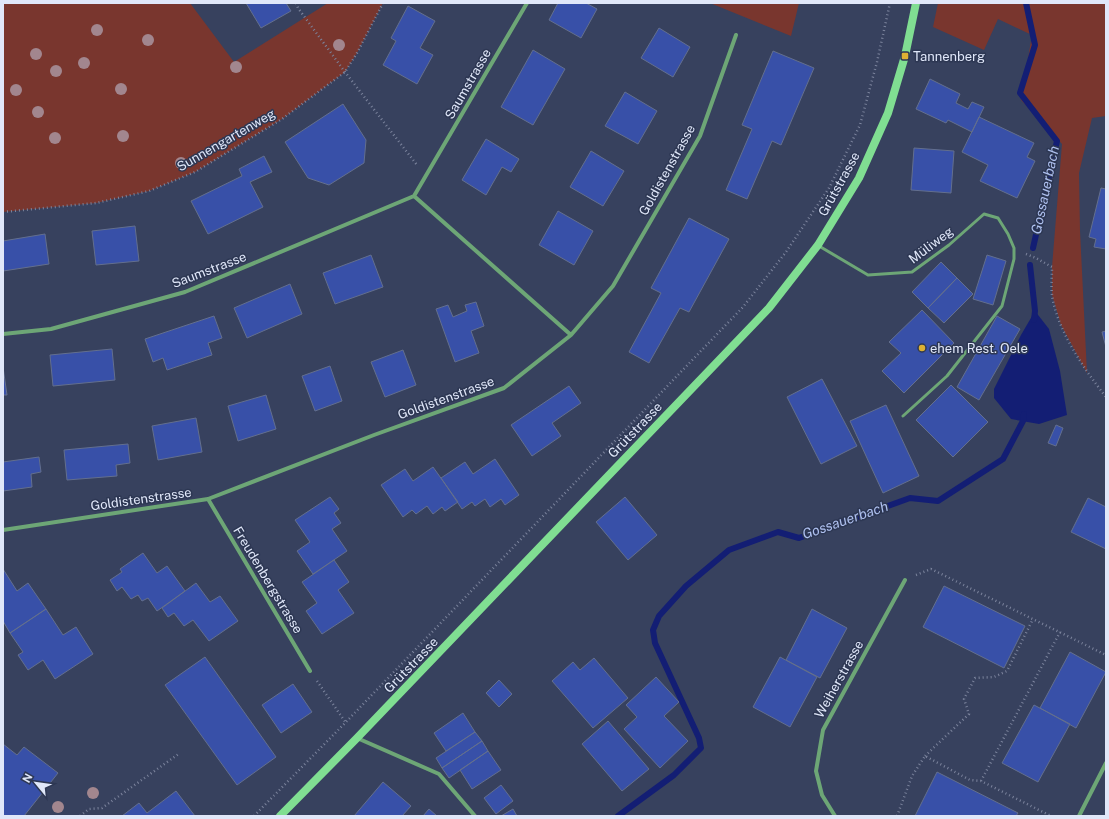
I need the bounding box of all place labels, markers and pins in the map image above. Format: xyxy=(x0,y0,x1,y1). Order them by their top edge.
place label: Tannenberg xyxy=(913,49,985,64)
marker: Tannenberg xyxy=(900,51,910,61)
place label: ehem Rest. Oele xyxy=(930,341,1028,356)
marker: ehem Rest. Oele xyxy=(917,343,927,353)

